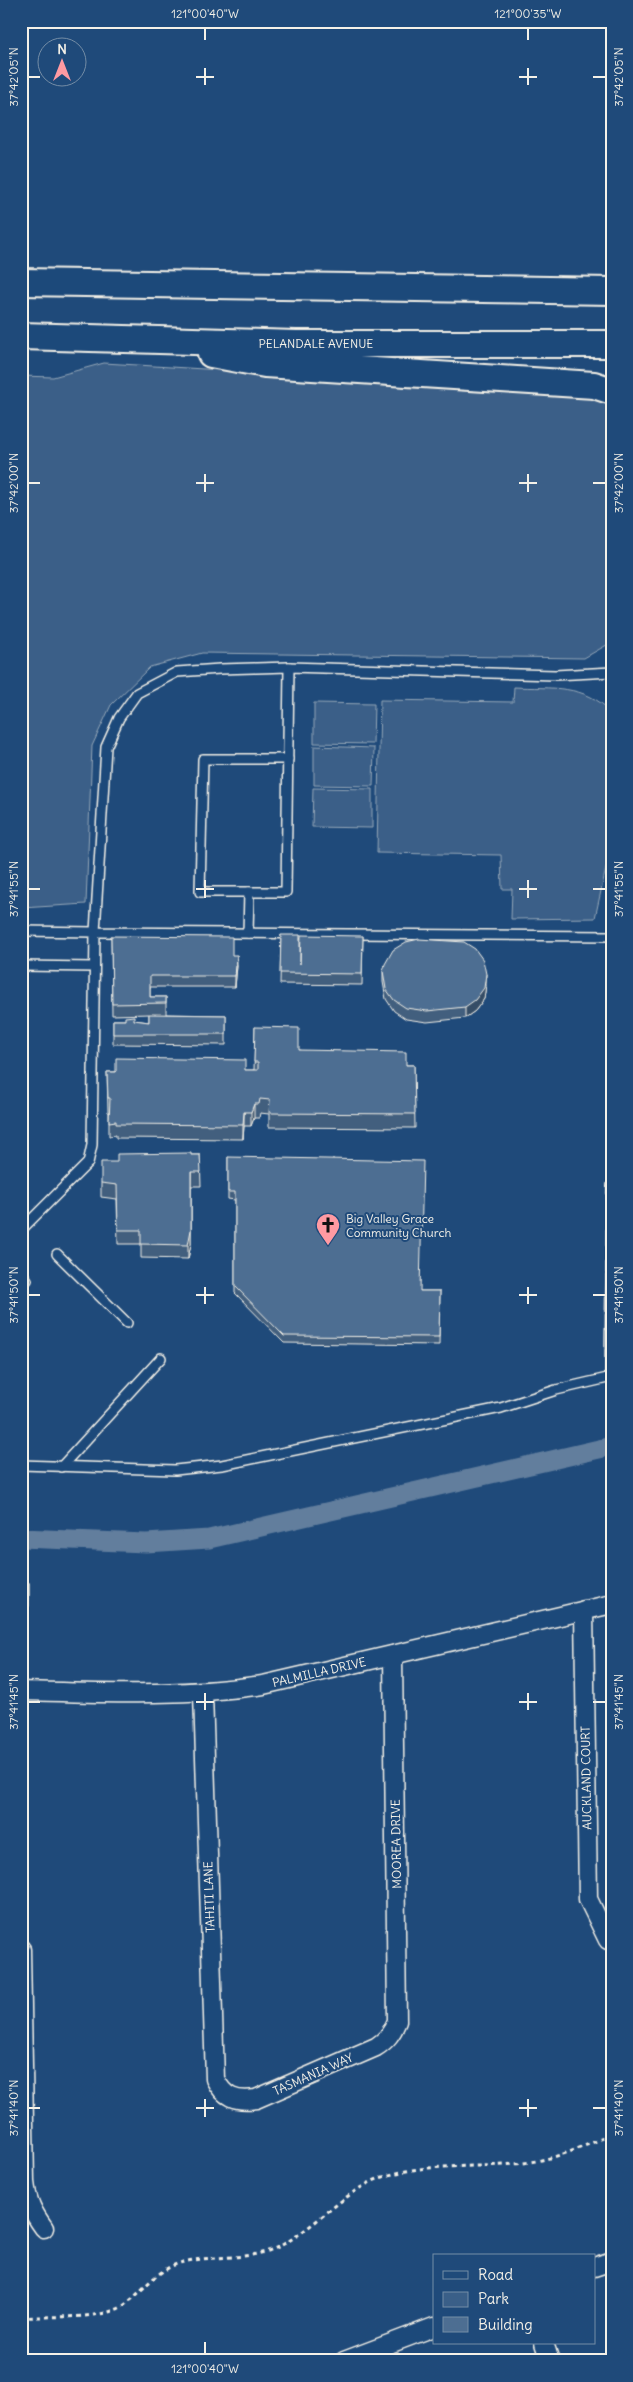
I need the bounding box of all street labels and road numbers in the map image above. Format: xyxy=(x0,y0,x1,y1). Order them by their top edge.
street label: PELANDALE AVENUE xyxy=(259,336,373,351)
street label: PALMILLA DRIVE xyxy=(271,1654,367,1690)
street label: AUCKLAND COURT xyxy=(578,1726,594,1830)
street label: MOOREA DRIVE xyxy=(388,1799,404,1889)
street label: TAHITI LANE xyxy=(200,1861,218,1933)
street label: TASMANIA WAY xyxy=(271,2049,356,2098)

